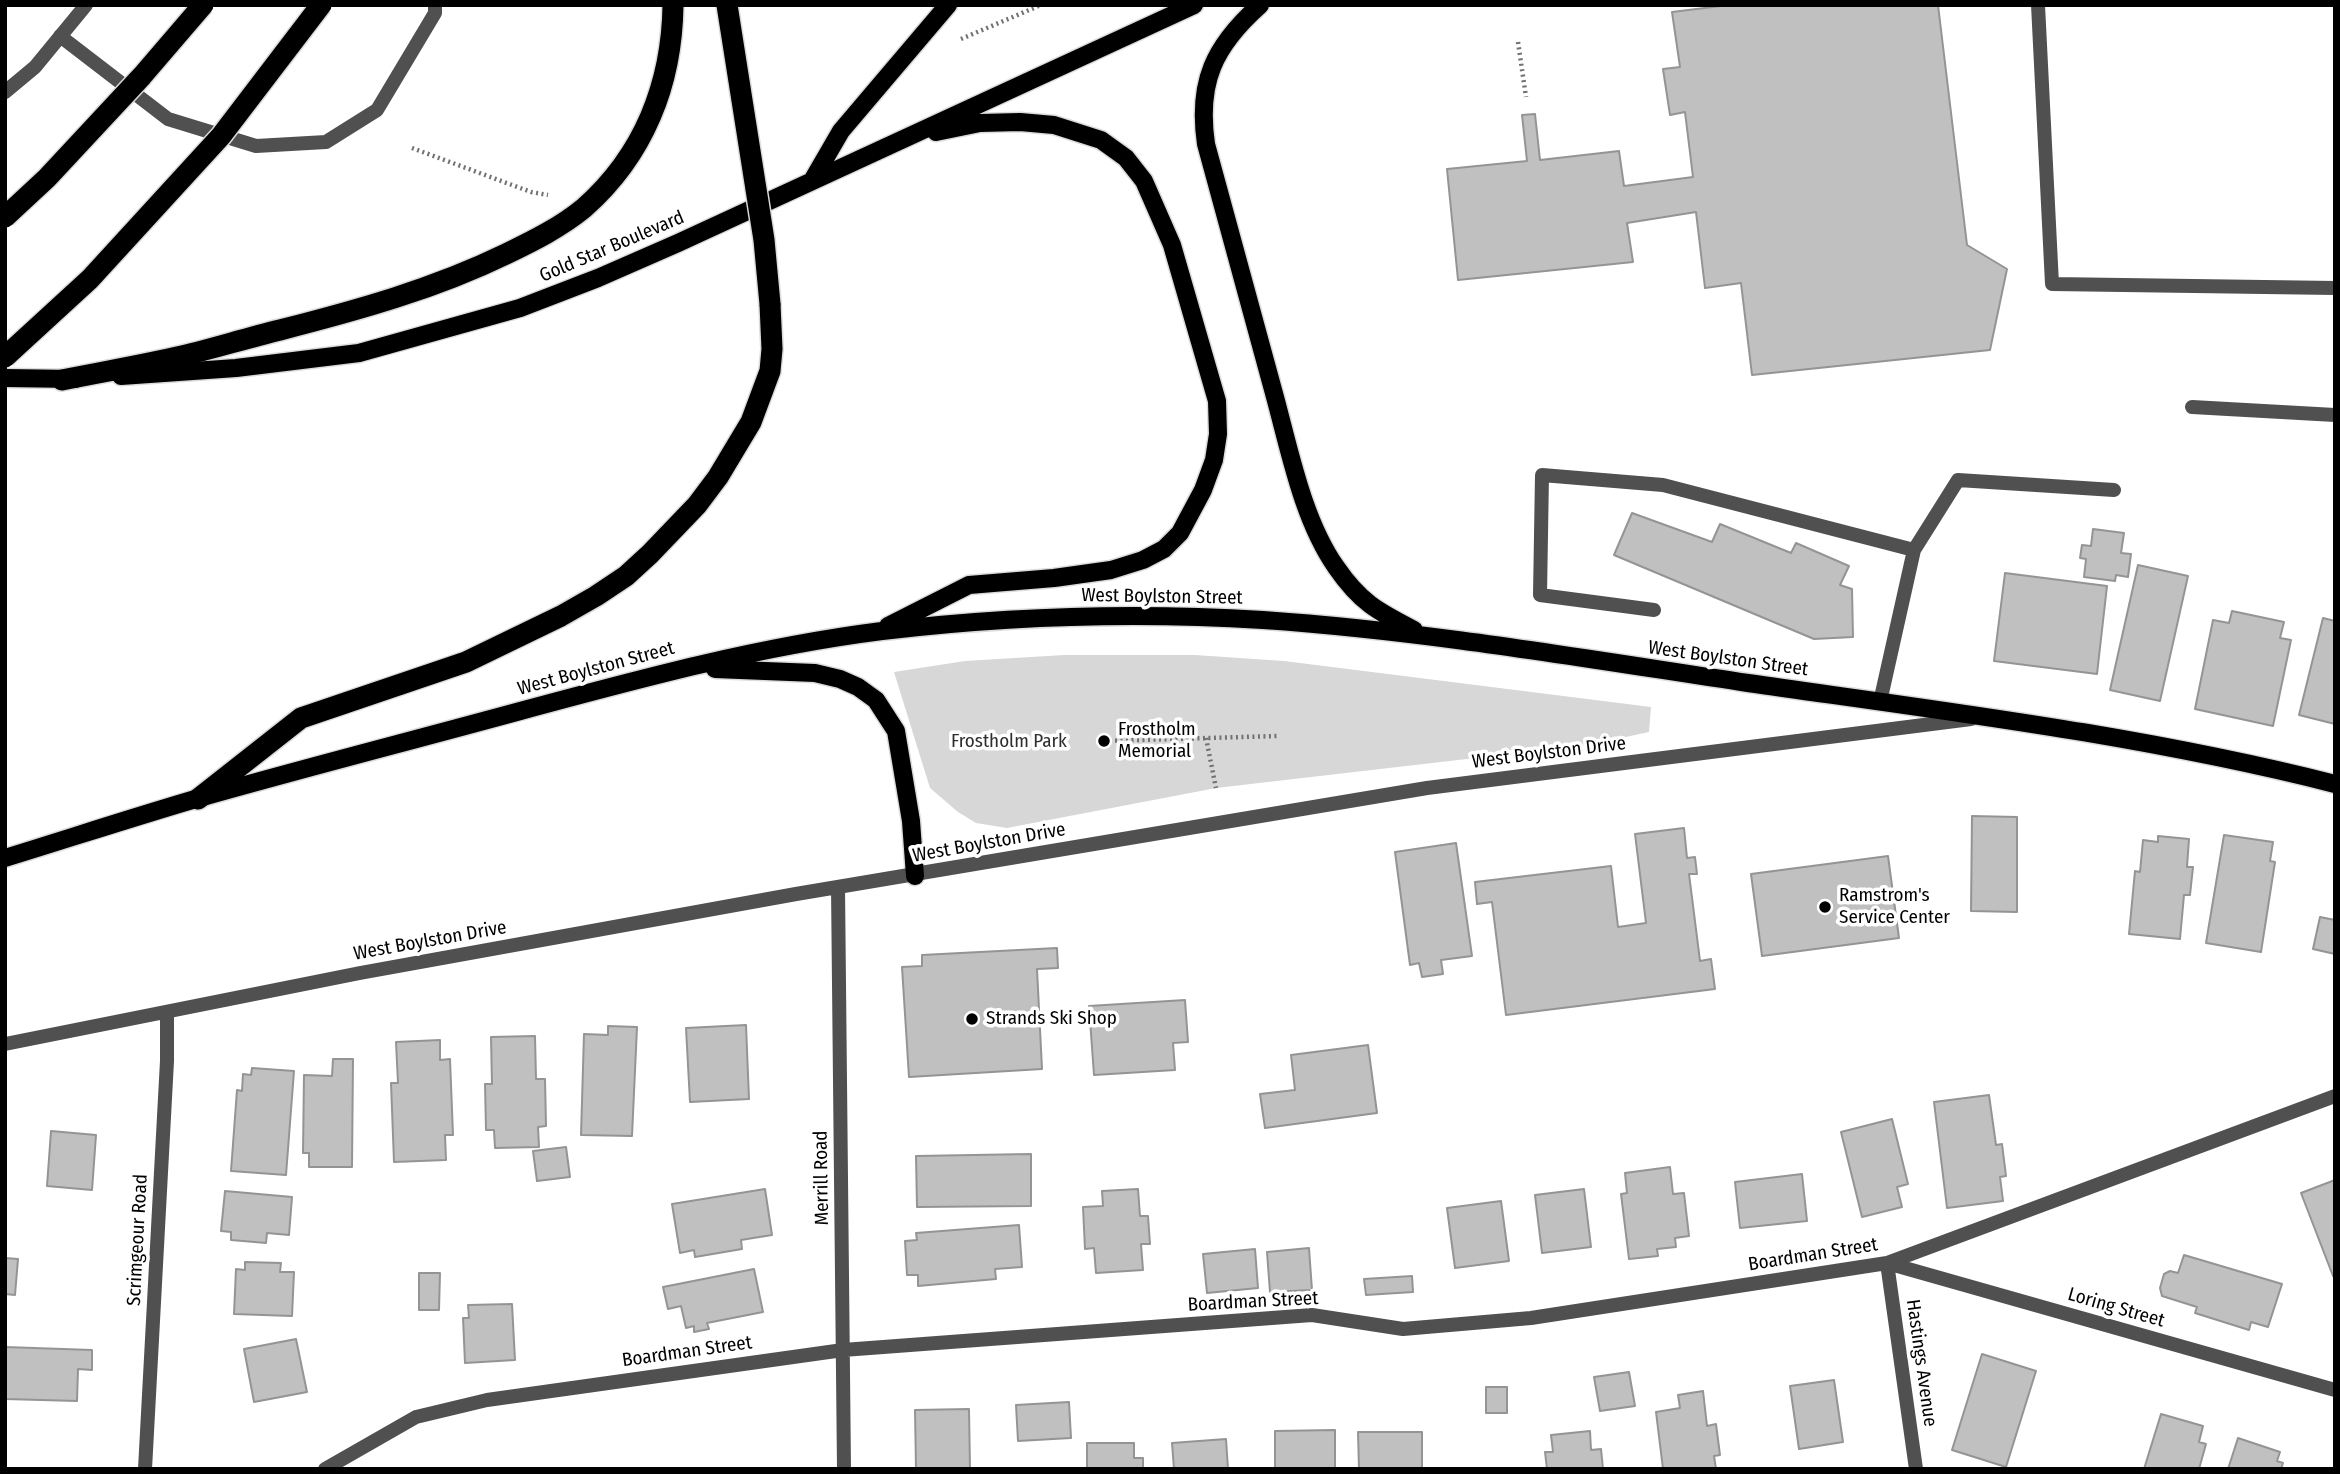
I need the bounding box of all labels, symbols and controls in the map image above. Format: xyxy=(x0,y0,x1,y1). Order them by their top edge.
street label: Gold Star Boulevard xyxy=(536,206,688,288)
street label: West Boylston Street xyxy=(1081,584,1243,610)
street label: West Boylston Street xyxy=(1647,636,1809,682)
street label: West Boylston Street xyxy=(515,637,677,701)
place label: Frostholm Memorial xyxy=(1118,719,1196,763)
park label: Frostholm Park xyxy=(951,731,1067,753)
street label: West Boylston Drive xyxy=(1471,732,1627,774)
marker: Frostholm Memorial xyxy=(1096,733,1112,749)
street label: West Boylston Drive xyxy=(911,818,1067,868)
place label: Ramstrom's Service Center xyxy=(1839,885,1950,929)
marker: Ramstrom's Service Center xyxy=(1817,899,1833,915)
street label: West Boylston Drive xyxy=(352,916,508,966)
place label: Strands Ski Shop xyxy=(986,1008,1117,1030)
marker: Strands Ski Shop xyxy=(964,1011,980,1027)
street label: Merrill Road xyxy=(810,1130,834,1226)
street label: Scrimgeour Road xyxy=(123,1173,153,1307)
street label: Boardman Street xyxy=(1747,1233,1879,1277)
street label: Loring Street xyxy=(2065,1283,2167,1333)
street label: Boardman Street xyxy=(1187,1287,1319,1317)
street label: Hastings Avenue xyxy=(1901,1298,1941,1428)
street label: Boardman Street xyxy=(621,1332,753,1372)

